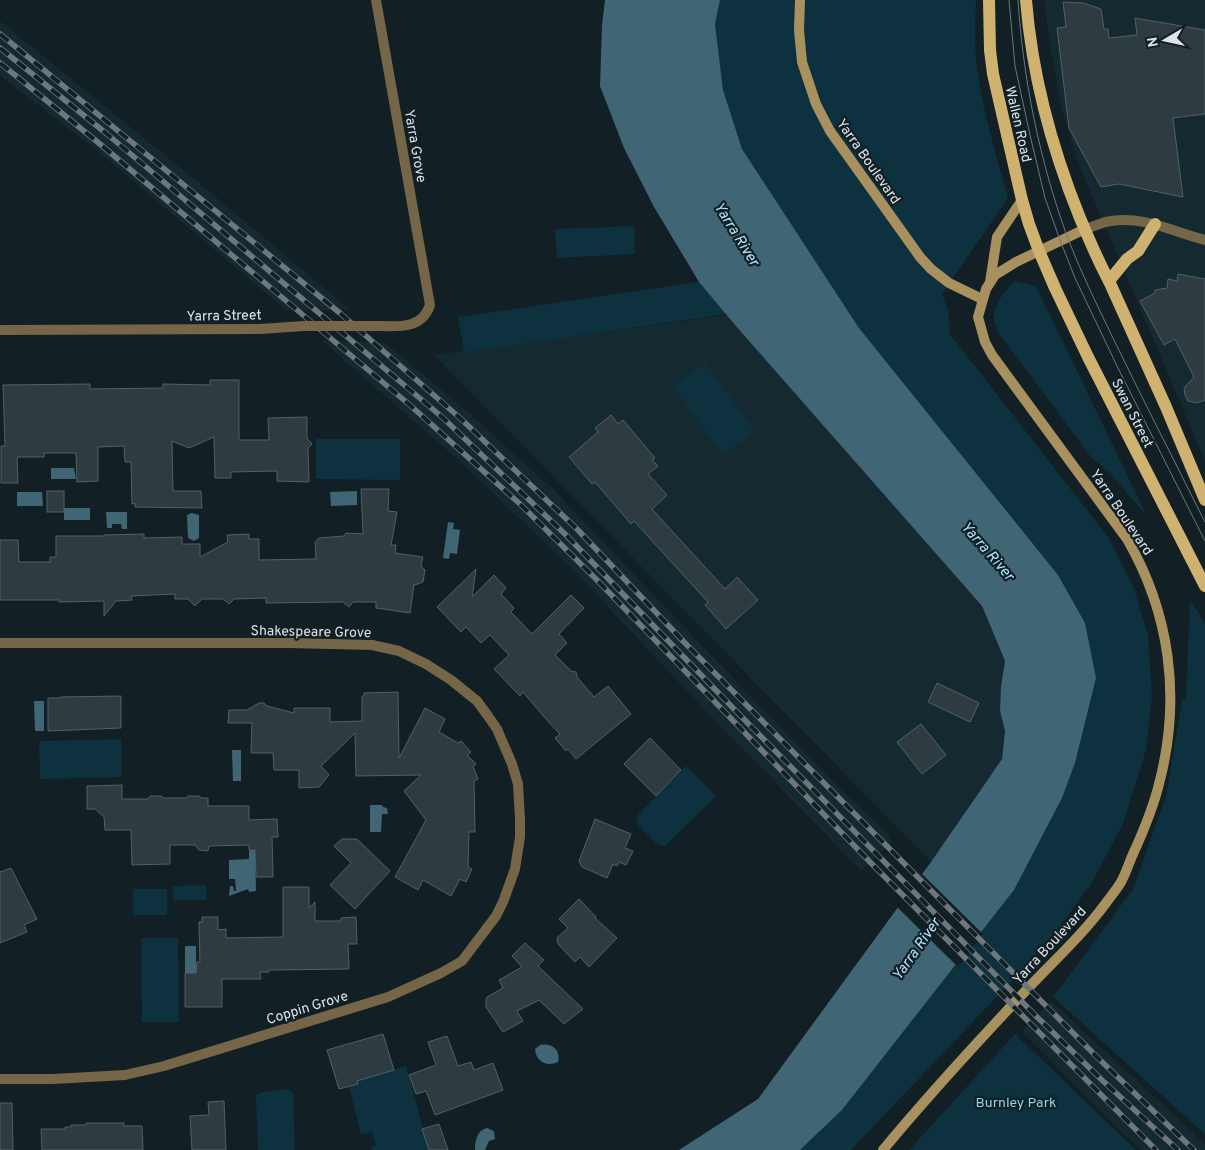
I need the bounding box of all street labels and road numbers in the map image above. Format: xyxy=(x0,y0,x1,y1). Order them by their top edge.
street label: Wallen Road xyxy=(1001,85,1035,164)
street label: Yarra Grove xyxy=(400,108,429,184)
street label: Yarra Boulevard xyxy=(832,116,903,208)
street label: Yarra Street xyxy=(186,307,262,326)
street label: Swan Street xyxy=(1107,376,1156,451)
street label: Yarra Boulevard xyxy=(1086,467,1156,559)
street label: Shakespeare Grove xyxy=(250,623,372,642)
street label: Yarra Boulevard xyxy=(1010,904,1090,988)
street label: Coppin Grove xyxy=(265,988,350,1029)

